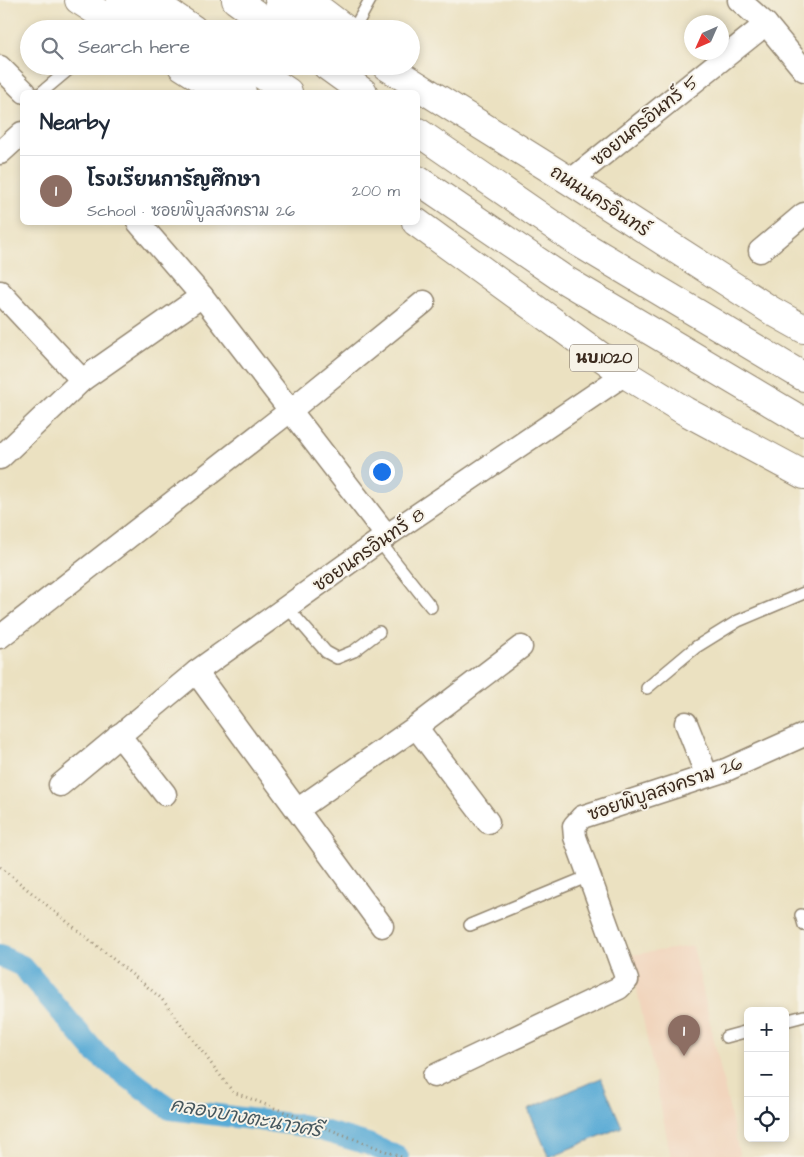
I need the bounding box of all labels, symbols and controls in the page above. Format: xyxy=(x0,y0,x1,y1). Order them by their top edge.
north arrow xyxy=(684,15,729,60)
search box xyxy=(20,20,420,75)
icon: search xyxy=(38,34,66,62)
text: Search here xyxy=(78,34,190,61)
street label: ซอยนครอินทร์ 5 xyxy=(585,69,704,172)
text: Nearby xyxy=(40,108,110,137)
street label: ถนนนครอินทร์ xyxy=(545,158,656,243)
text: โรงเรียนการัญศึกษา xyxy=(87,167,260,194)
text: 1 xyxy=(55,180,57,202)
text: 200 m xyxy=(352,180,400,202)
text: School · ซอยพิบูลสงคราม 26 xyxy=(87,200,295,222)
road number: นบ.1020 xyxy=(570,344,638,372)
your location xyxy=(369,459,395,485)
street label: ซอยนครอินทร์ 8 xyxy=(308,501,430,598)
street label: ซอยพิบูลสงคราม 26 xyxy=(584,751,746,828)
map controls xyxy=(744,1007,789,1142)
button: + xyxy=(744,1007,789,1052)
pin: 1 xyxy=(668,1015,700,1056)
button: − xyxy=(744,1052,789,1097)
water label: คลองบางตะนาวศรี xyxy=(168,1091,328,1145)
button: locate xyxy=(744,1097,789,1142)

